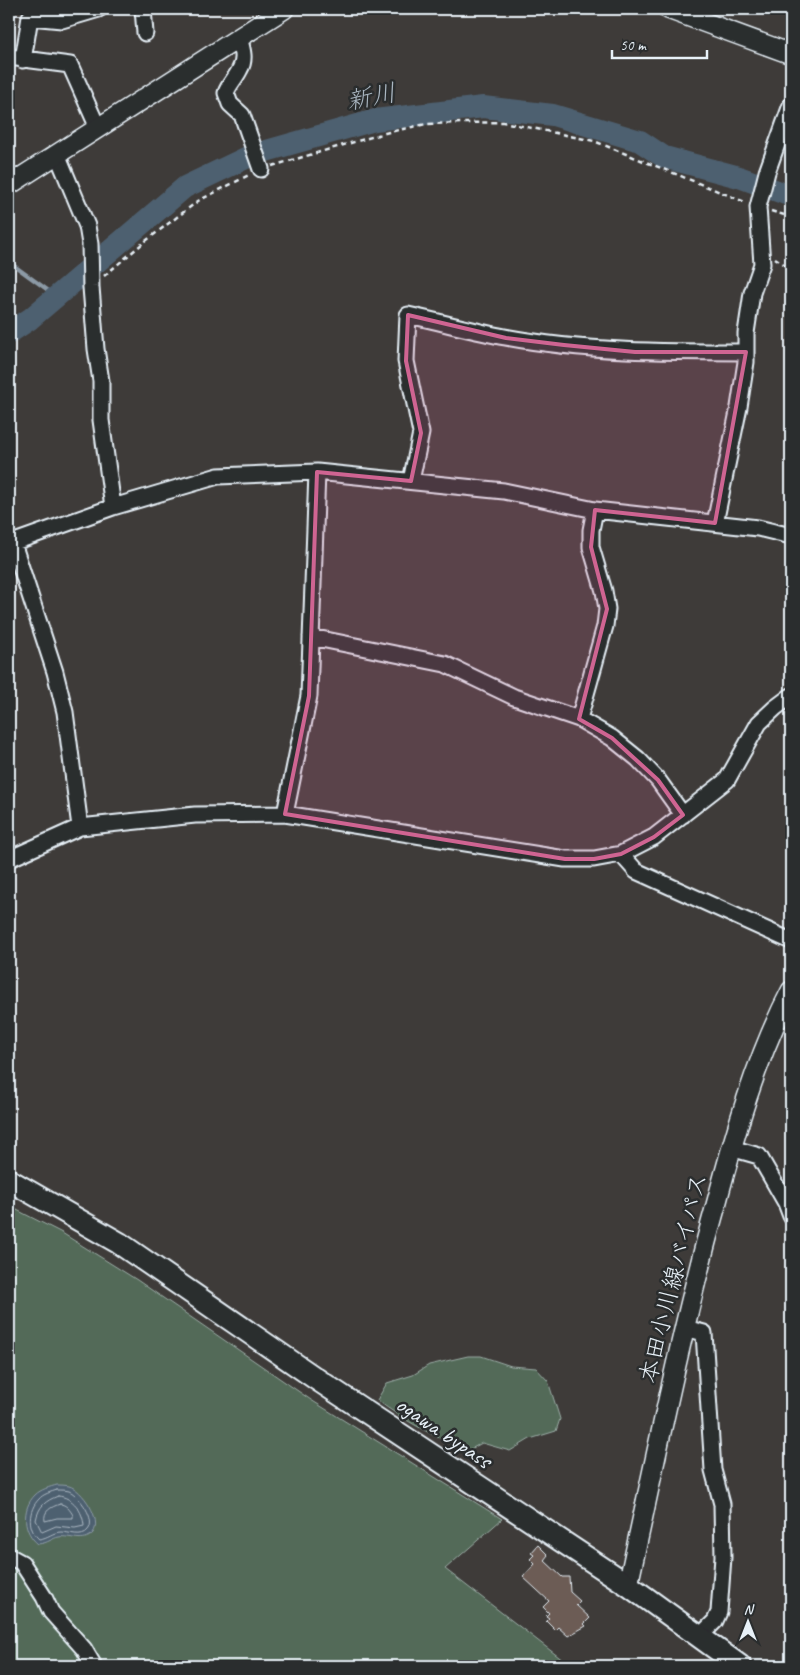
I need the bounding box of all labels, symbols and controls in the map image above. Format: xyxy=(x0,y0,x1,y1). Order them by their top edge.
scale bar xyxy=(612,28,708,60)
text: 50 m xyxy=(620,36,647,55)
water label: 新川 xyxy=(344,77,399,117)
street label: 本田小川線バイパス xyxy=(632,1170,714,1386)
street label: ogawa bypass xyxy=(390,1389,500,1477)
north arrow xyxy=(722,1598,772,1648)
text: N xyxy=(744,1601,755,1618)

